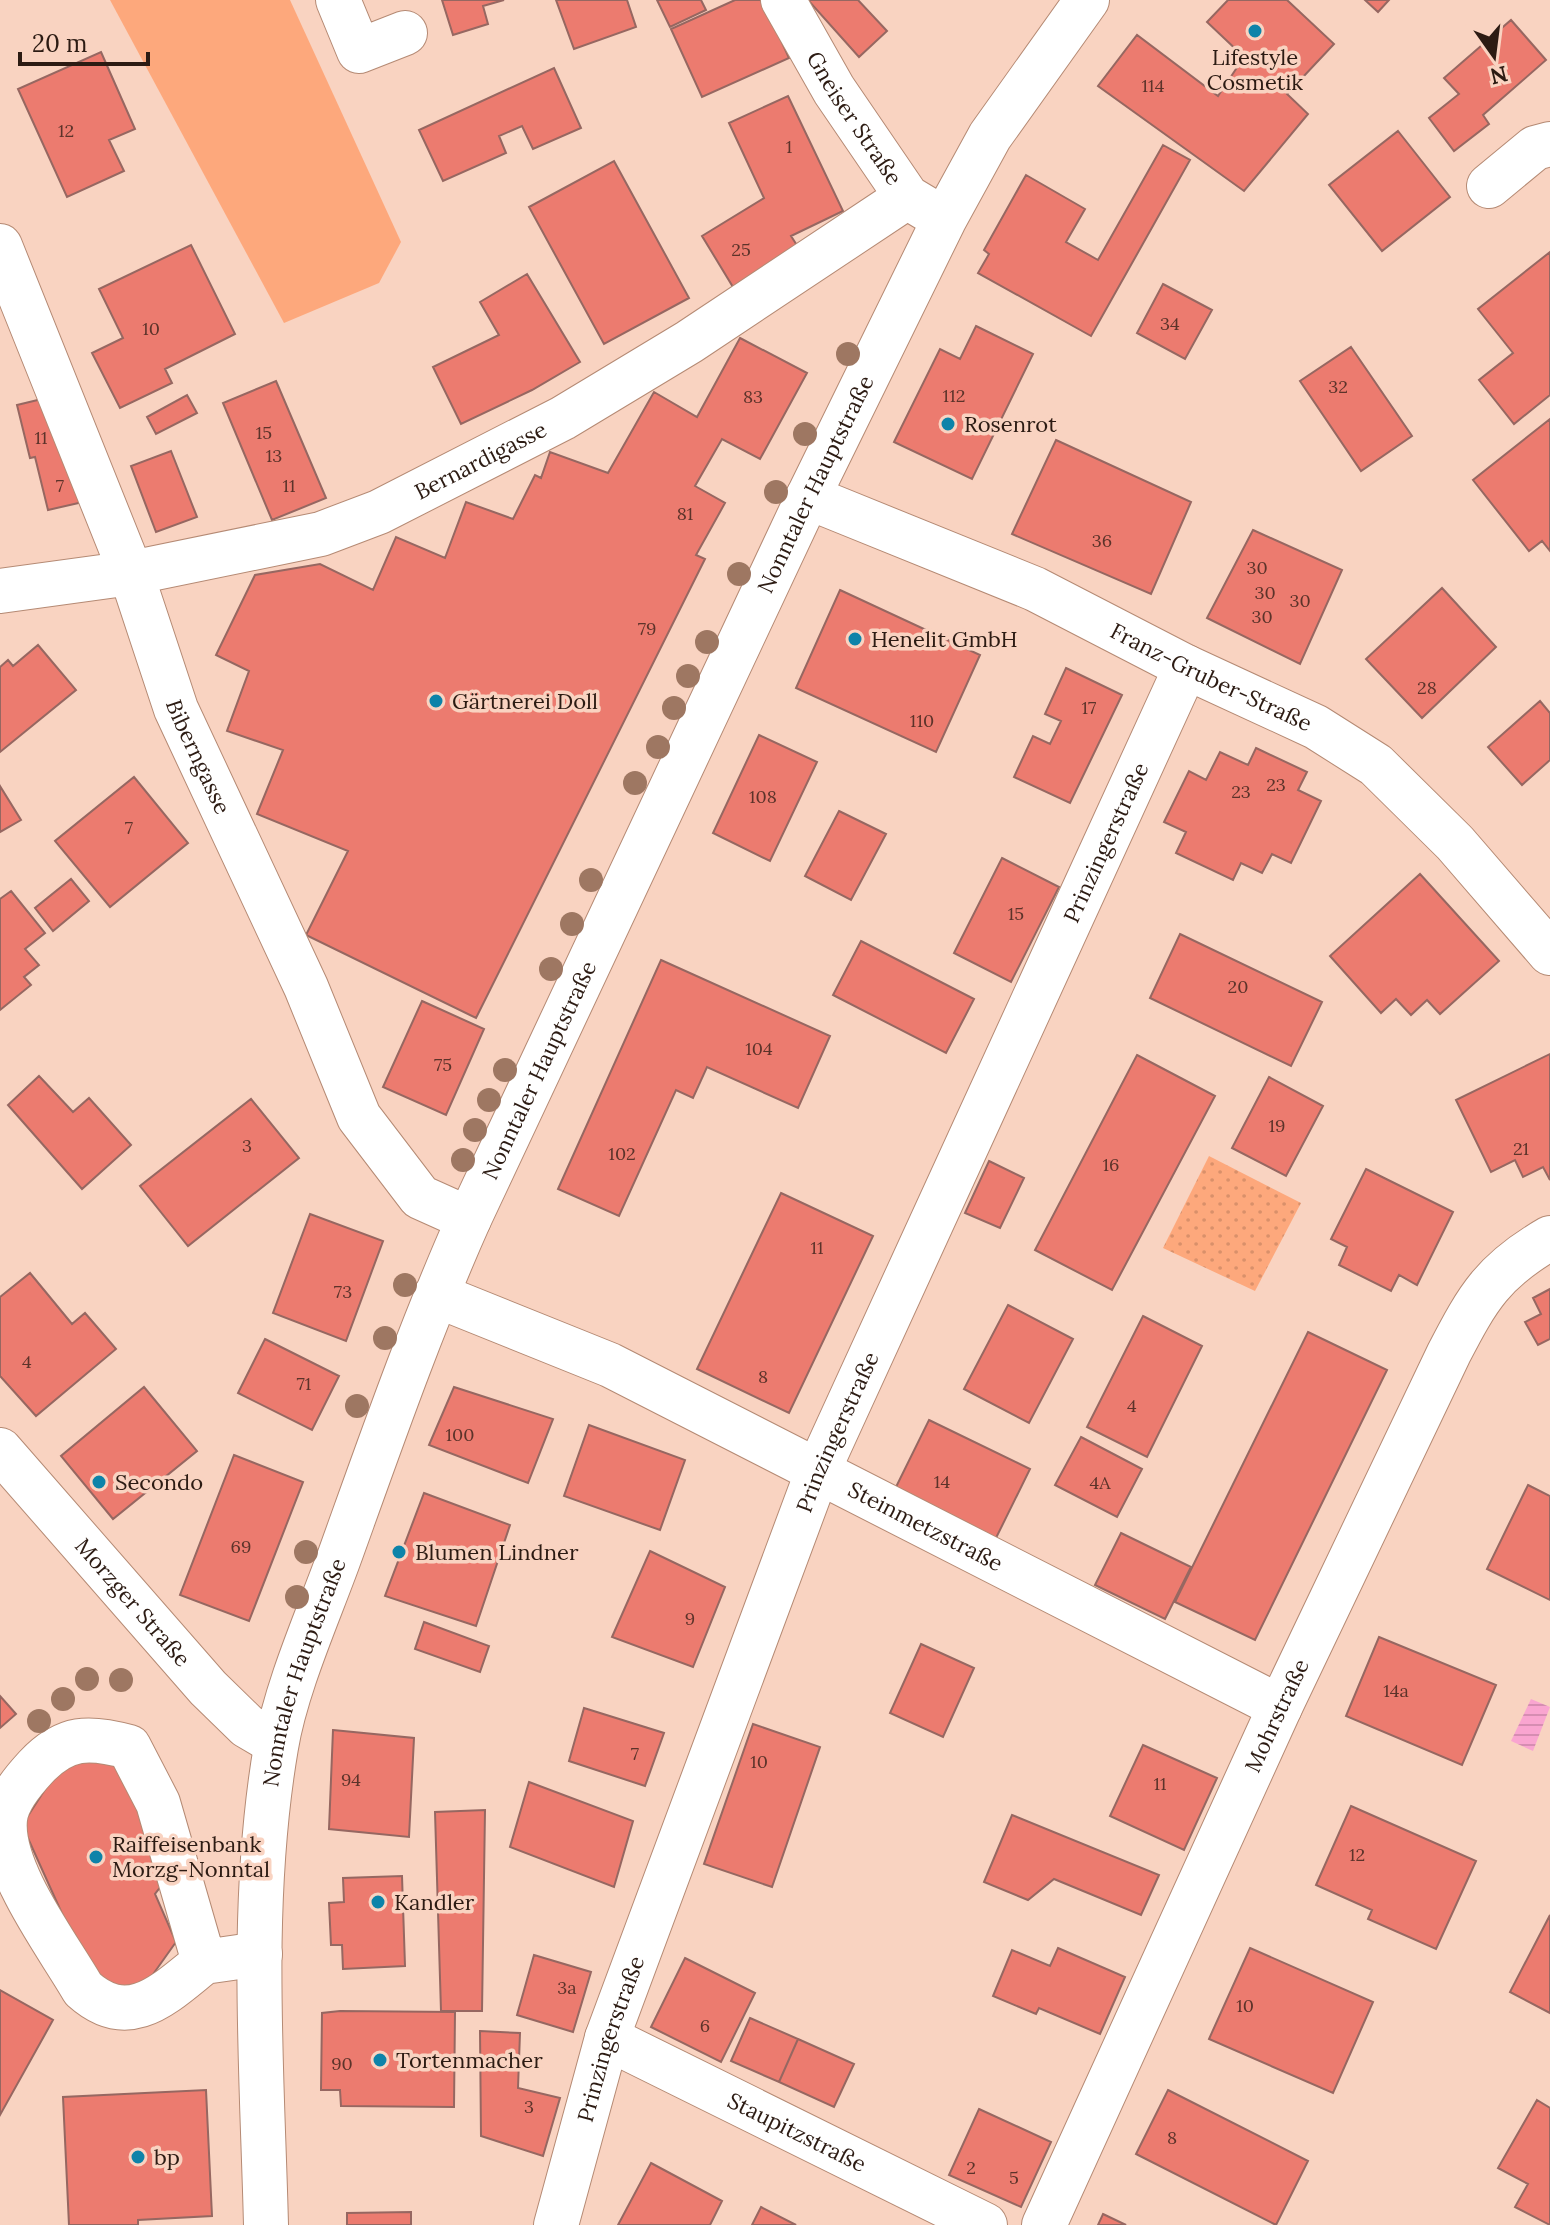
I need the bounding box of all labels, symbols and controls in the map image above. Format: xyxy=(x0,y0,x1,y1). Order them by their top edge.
scale bar xyxy=(20,16,148,66)
north arrow xyxy=(1454,16,1534,96)
marker: Lifestyle Cosmetik xyxy=(1246,22,1264,40)
text: 20 m xyxy=(32,28,88,59)
place label: Lifestyle Cosmetik xyxy=(1207,43,1303,96)
street label: Gneiser Straße xyxy=(801,46,909,190)
text: N xyxy=(1487,60,1510,91)
house number: 114 xyxy=(1142,74,1165,97)
house number: 12 xyxy=(58,119,74,142)
house number: 1 xyxy=(786,135,792,158)
house number: 25 xyxy=(731,238,751,261)
house number: 34 xyxy=(1160,312,1180,335)
house number: 10 xyxy=(142,317,160,340)
street label: Nonntaler Hauptstraße xyxy=(751,371,880,598)
house number: 32 xyxy=(1328,375,1348,398)
house number: 112 xyxy=(943,384,965,407)
house number: 83 xyxy=(743,385,763,408)
place label: Rosenrot xyxy=(964,410,1057,438)
street label: Bernardigasse xyxy=(410,415,551,506)
marker: Rosenrot xyxy=(939,415,957,433)
house number: 15 xyxy=(256,421,272,444)
house number: 11 xyxy=(34,426,48,449)
house number: 13 xyxy=(266,444,282,467)
house number: 7 xyxy=(56,474,64,497)
house number: 11 xyxy=(282,474,296,497)
house number: 81 xyxy=(677,502,693,525)
house number: 36 xyxy=(1092,529,1112,552)
house number: 30 xyxy=(1246,556,1268,579)
house number: 30 xyxy=(1254,581,1276,604)
house number: 30 xyxy=(1289,589,1311,612)
house number: 30 xyxy=(1251,605,1273,628)
street label: Franz-Gruber-Straße xyxy=(1106,616,1317,737)
house number: 79 xyxy=(638,617,656,640)
place label: Henelit GmbH xyxy=(871,625,1018,653)
marker: Henelit GmbH xyxy=(846,630,864,648)
house number: 28 xyxy=(1417,676,1437,699)
place label: Gärtnerei Doll xyxy=(452,687,598,715)
marker: Gärtnerei Doll xyxy=(427,692,445,710)
street label: Biberngasse xyxy=(160,696,237,818)
house number: 17 xyxy=(1082,696,1096,719)
house number: 110 xyxy=(910,709,934,732)
street label: Prinzingerstraße xyxy=(1057,758,1154,927)
house number: 23 xyxy=(1266,773,1286,796)
house number: 23 xyxy=(1231,780,1251,803)
house number: 108 xyxy=(749,785,777,808)
house number: 7 xyxy=(125,816,133,839)
house number: 15 xyxy=(1008,902,1024,925)
street label: Nonntaler Hauptstraße xyxy=(476,956,602,1184)
house number: 20 xyxy=(1228,975,1248,998)
house number: 104 xyxy=(745,1037,773,1060)
house number: 75 xyxy=(434,1053,452,1076)
house number: 19 xyxy=(1269,1114,1285,1137)
house number: 3 xyxy=(242,1134,252,1157)
house number: 21 xyxy=(1513,1137,1529,1160)
house number: 102 xyxy=(608,1142,636,1165)
house number: 16 xyxy=(1103,1153,1119,1176)
house number: 11 xyxy=(810,1236,824,1259)
house number: 73 xyxy=(334,1280,352,1303)
street label: Prinzingerstraße xyxy=(790,1347,885,1516)
house number: 4 xyxy=(22,1350,32,1373)
house number: 8 xyxy=(758,1365,768,1388)
house number: 71 xyxy=(297,1372,311,1395)
house number: 4 xyxy=(1127,1394,1137,1417)
house number: 100 xyxy=(446,1423,474,1446)
place label: Secondo xyxy=(115,1468,203,1496)
house number: 14 xyxy=(934,1470,950,1493)
house number: 4A xyxy=(1089,1471,1111,1494)
marker: Secondo xyxy=(90,1473,108,1491)
street label: Steinmetzstraße xyxy=(844,1475,1008,1577)
street label: Morzger Straße xyxy=(69,1532,197,1672)
house number: 69 xyxy=(231,1535,251,1558)
place label: Blumen Lindner xyxy=(415,1538,579,1566)
marker: Blumen Lindner xyxy=(390,1543,408,1561)
street label: Nonntaler Hauptstraße xyxy=(256,1554,352,1789)
house number: 9 xyxy=(685,1607,695,1630)
street label: Mohrstraße xyxy=(1238,1654,1315,1777)
house number: 14a xyxy=(1383,1679,1409,1702)
house number: 7 xyxy=(631,1742,639,1765)
house number: 10 xyxy=(750,1750,768,1773)
house number: 94 xyxy=(341,1768,361,1791)
house number: 11 xyxy=(1153,1772,1167,1795)
place label: Raiffeisenbank Morzg-Nonntal xyxy=(112,1830,270,1883)
house number: 12 xyxy=(1349,1843,1365,1866)
marker: Raiffeisenbank Morzg-Nonntal xyxy=(87,1848,105,1866)
place label: Kandler xyxy=(394,1888,475,1916)
marker: Kandler xyxy=(369,1893,387,1911)
street label: Prinzingerstraße xyxy=(571,1952,650,2125)
house number: 3a xyxy=(557,1976,577,1999)
house number: 10 xyxy=(1236,1994,1254,2017)
house number: 6 xyxy=(700,2014,710,2037)
place label: Tortenmacher xyxy=(396,2046,543,2074)
marker: Tortenmacher xyxy=(371,2051,389,2069)
house number: 90 xyxy=(331,2052,353,2075)
street label: Staupitzstraße xyxy=(723,2086,871,2178)
house number: 3 xyxy=(524,2095,534,2118)
house number: 8 xyxy=(1167,2126,1177,2149)
place label: bp xyxy=(154,2143,180,2171)
marker: bp xyxy=(129,2148,147,2166)
house number: 2 xyxy=(966,2156,976,2179)
house number: 5 xyxy=(1009,2166,1019,2189)

